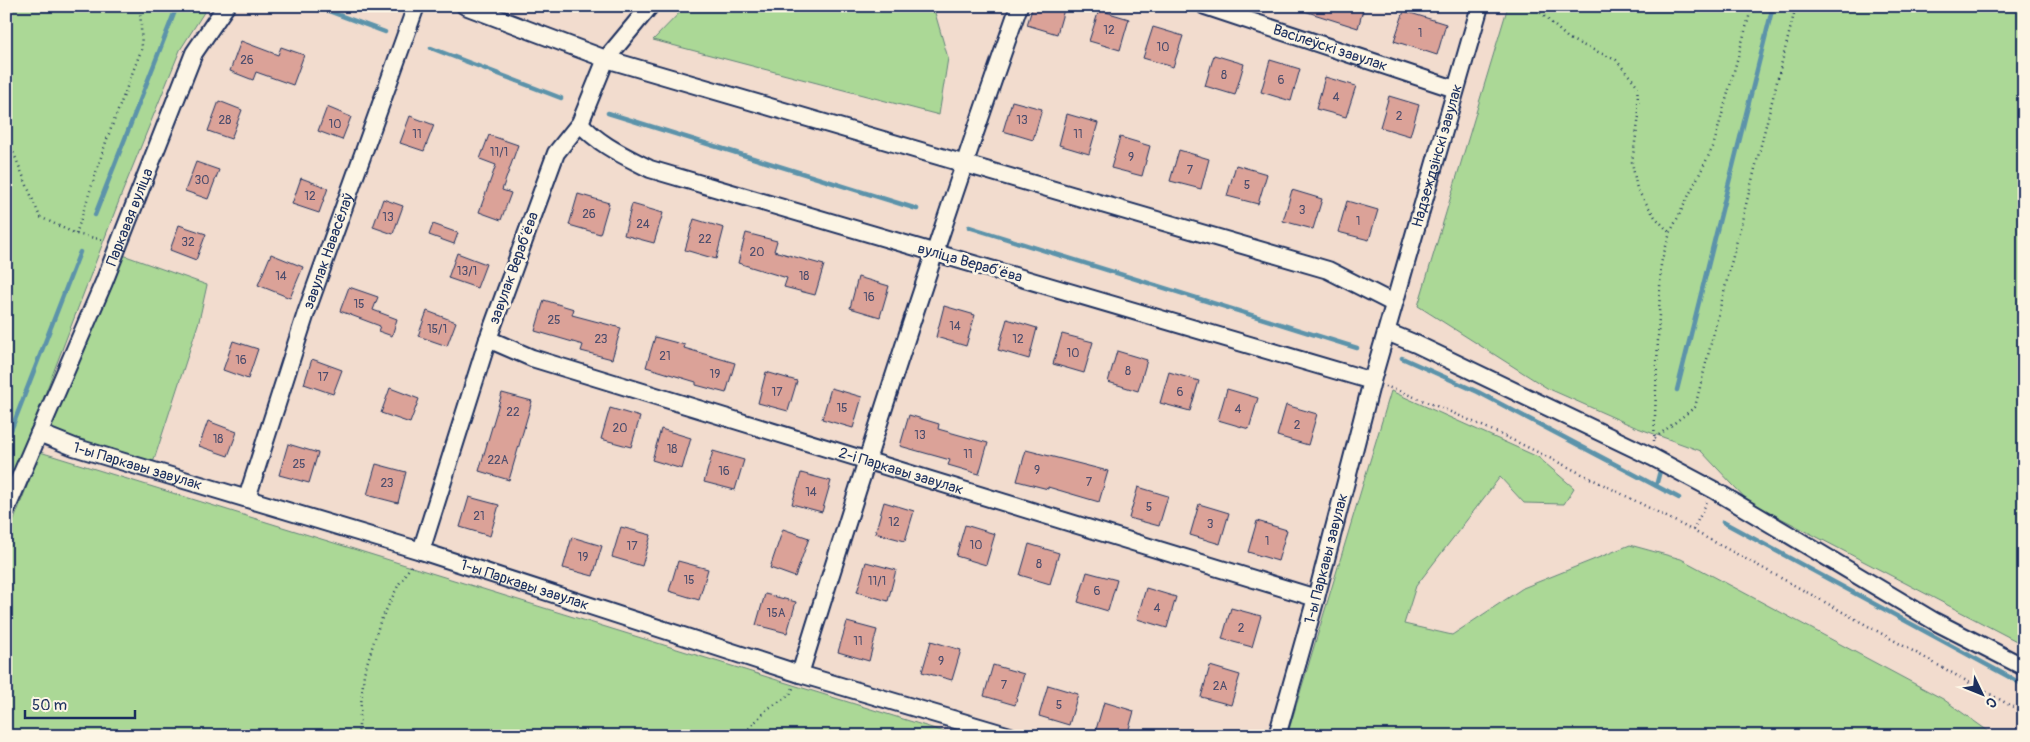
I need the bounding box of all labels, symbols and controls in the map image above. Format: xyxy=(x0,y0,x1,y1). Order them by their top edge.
street label: Васілеўскі завулак xyxy=(1271,20,1390,76)
house number: 12 xyxy=(1103,23,1115,38)
house number: 1 xyxy=(1418,26,1422,41)
house number: 10 xyxy=(1157,40,1169,55)
house number: 26 xyxy=(240,53,254,68)
house number: 8 xyxy=(1221,68,1227,83)
house number: 6 xyxy=(1278,73,1285,88)
street label: Надзеждзінскі завулак xyxy=(1407,82,1467,229)
house number: 4 xyxy=(1333,90,1340,105)
house number: 2 xyxy=(1396,109,1403,124)
house number: 28 xyxy=(219,113,231,128)
house number: 13 xyxy=(1016,113,1028,128)
house number: 10 xyxy=(329,117,341,132)
house number: 11 xyxy=(412,127,422,142)
house number: 11 xyxy=(1073,127,1083,142)
house number: 11/1 xyxy=(490,145,508,160)
house number: 9 xyxy=(1128,150,1134,165)
house number: 7 xyxy=(1187,163,1194,178)
street label: Паркавая вуліца xyxy=(102,165,157,269)
house number: 30 xyxy=(195,173,209,188)
house number: 5 xyxy=(1244,178,1250,193)
house number: 12 xyxy=(304,189,316,204)
street label: завулак Навасёлаў xyxy=(299,190,358,312)
house number: 3 xyxy=(1299,203,1306,218)
house number: 26 xyxy=(582,207,596,222)
street label: завулак Верабʼёва xyxy=(485,209,543,327)
house number: 13 xyxy=(382,210,394,225)
house number: 1 xyxy=(1356,214,1360,229)
house number: 24 xyxy=(636,217,650,232)
house number: 22 xyxy=(698,232,712,247)
house number: 32 xyxy=(181,235,195,250)
street label: вуліца Верабʼёва xyxy=(915,239,1025,287)
house number: 20 xyxy=(750,245,764,260)
house number: 13/1 xyxy=(457,264,477,279)
house number: 14 xyxy=(275,269,287,284)
house number: 18 xyxy=(799,269,809,284)
house number: 16 xyxy=(863,290,875,305)
house number: 15 xyxy=(353,297,365,312)
house number: 25 xyxy=(547,313,561,328)
house number: 14 xyxy=(949,319,961,334)
house number: 15/1 xyxy=(427,322,447,337)
house number: 23 xyxy=(594,332,608,347)
house number: 12 xyxy=(1012,332,1024,347)
house number: 10 xyxy=(1067,346,1079,361)
house number: 21 xyxy=(659,349,671,364)
house number: 16 xyxy=(235,353,247,368)
house number: 8 xyxy=(1125,364,1131,379)
house number: 19 xyxy=(710,367,720,382)
house number: 17 xyxy=(317,370,329,385)
house number: 17 xyxy=(771,385,783,400)
house number: 6 xyxy=(1177,385,1184,400)
house number: 15 xyxy=(836,401,848,416)
house number: 4 xyxy=(1235,402,1242,417)
house number: 22 xyxy=(506,405,520,420)
house number: 2 xyxy=(1294,418,1301,433)
house number: 20 xyxy=(613,421,627,436)
house number: 13 xyxy=(914,428,926,443)
house number: 18 xyxy=(213,432,223,447)
street label: 1-ы Паркавы завулак xyxy=(71,438,205,494)
house number: 18 xyxy=(667,442,677,457)
street label: 2-і Паркавы завулак xyxy=(836,443,966,499)
house number: 11 xyxy=(963,447,973,462)
house number: 22А xyxy=(487,453,509,468)
house number: 25 xyxy=(292,457,306,472)
house number: 9 xyxy=(1034,463,1040,478)
house number: 16 xyxy=(718,464,730,479)
house number: 7 xyxy=(1086,475,1093,490)
house number: 23 xyxy=(380,476,394,491)
house number: 14 xyxy=(805,485,817,500)
street label: 1-ы Паркавы завулак xyxy=(1300,491,1352,626)
house number: 5 xyxy=(1146,500,1152,515)
house number: 21 xyxy=(473,509,485,524)
house number: 12 xyxy=(888,515,900,530)
house number: 3 xyxy=(1207,517,1214,532)
house number: 1 xyxy=(1265,534,1269,549)
house number: 10 xyxy=(970,538,982,553)
house number: 17 xyxy=(626,539,638,554)
house number: 19 xyxy=(578,550,588,565)
street label: 1-ы Паркавы завулак xyxy=(458,555,592,614)
house number: 8 xyxy=(1036,557,1042,572)
house number: 15 xyxy=(683,573,695,588)
house number: 11/1 xyxy=(868,574,886,589)
house number: 6 xyxy=(1094,584,1101,599)
house number: 4 xyxy=(1154,601,1161,616)
house number: 15А xyxy=(767,606,786,621)
house number: 2 xyxy=(1238,621,1245,636)
house number: 11 xyxy=(853,634,863,649)
house number: 9 xyxy=(938,654,944,669)
north arrow xyxy=(1958,670,2008,720)
house number: 7 xyxy=(1001,678,1008,693)
house number: 2А xyxy=(1213,679,1227,694)
scale bar xyxy=(25,687,135,719)
text: С xyxy=(1982,694,2000,712)
text: 50 m xyxy=(32,696,67,715)
house number: 5 xyxy=(1056,698,1062,713)

